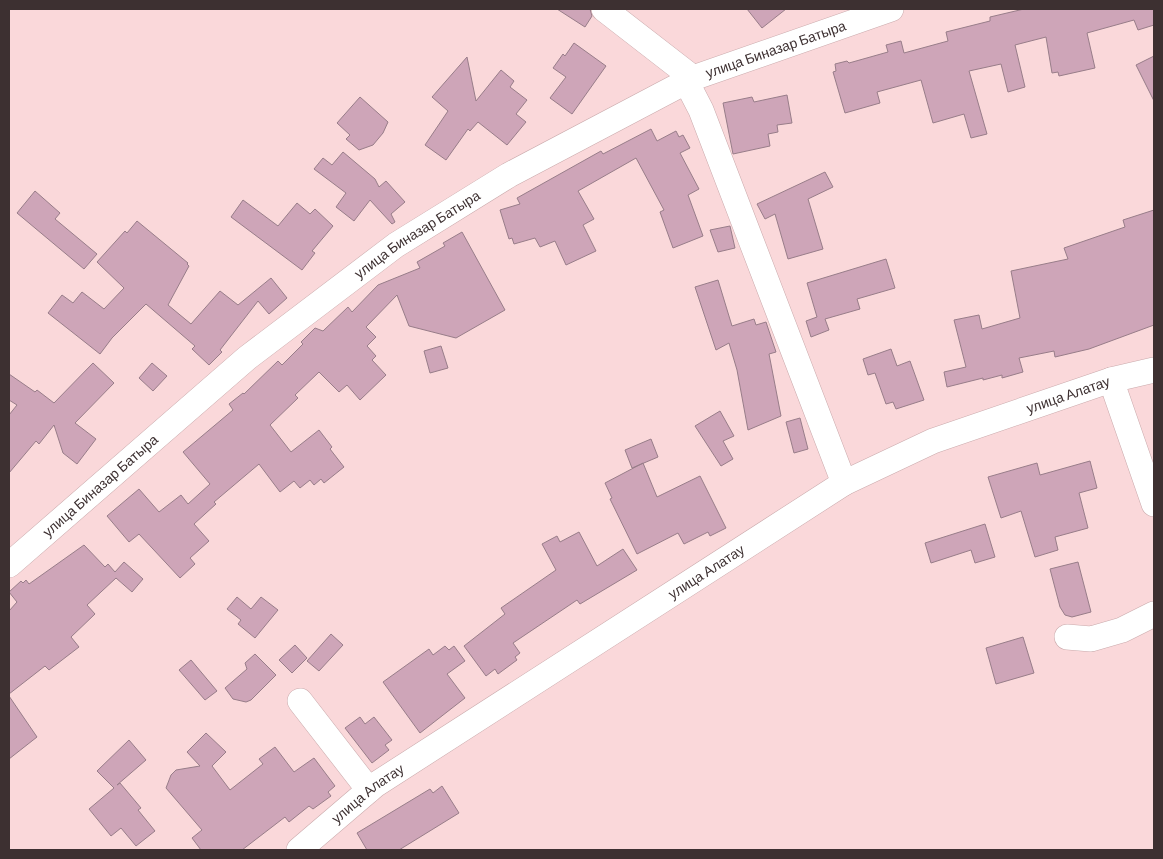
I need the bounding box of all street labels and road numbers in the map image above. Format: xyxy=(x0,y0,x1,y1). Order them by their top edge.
street label: улица Биназар Батыра xyxy=(703,16,848,81)
street label: улица Биназар Батыра xyxy=(351,186,483,282)
street label: улица Алатау xyxy=(1024,372,1112,416)
street label: улица Биназар Батыра xyxy=(39,430,161,540)
street label: улица Алатау xyxy=(665,541,747,602)
street label: улица Алатау xyxy=(328,760,407,827)

